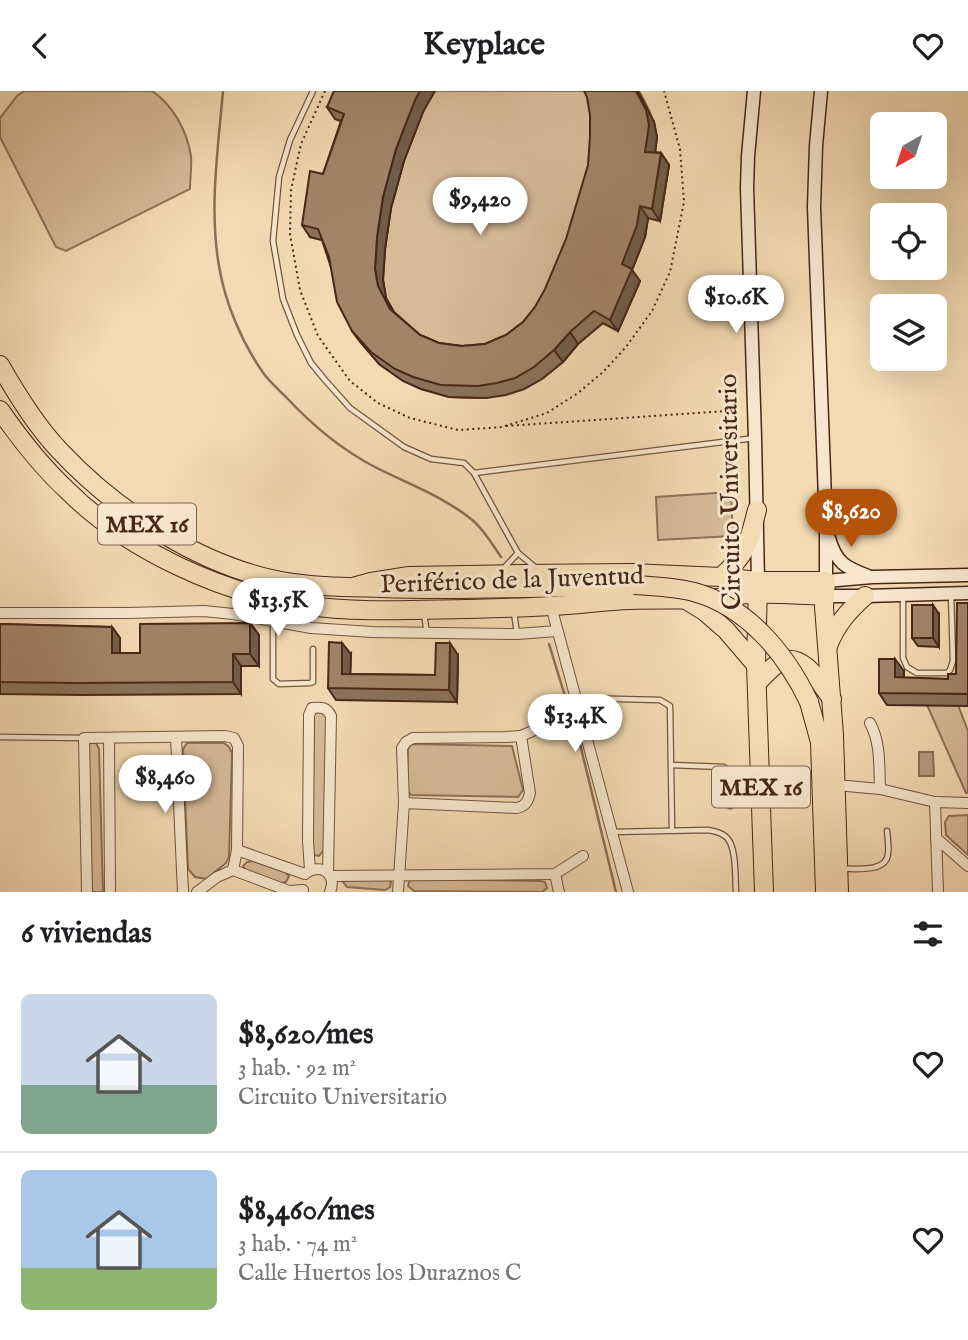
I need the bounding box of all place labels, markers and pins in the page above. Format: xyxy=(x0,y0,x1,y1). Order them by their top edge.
pin: $9,420 xyxy=(423,177,537,237)
pin: $10.6K xyxy=(679,275,793,335)
pin: $8,620 xyxy=(794,489,908,549)
pin: $13.5K xyxy=(221,579,335,638)
pin: $13.4K xyxy=(518,695,632,754)
pin: $8,460 xyxy=(108,755,222,815)

